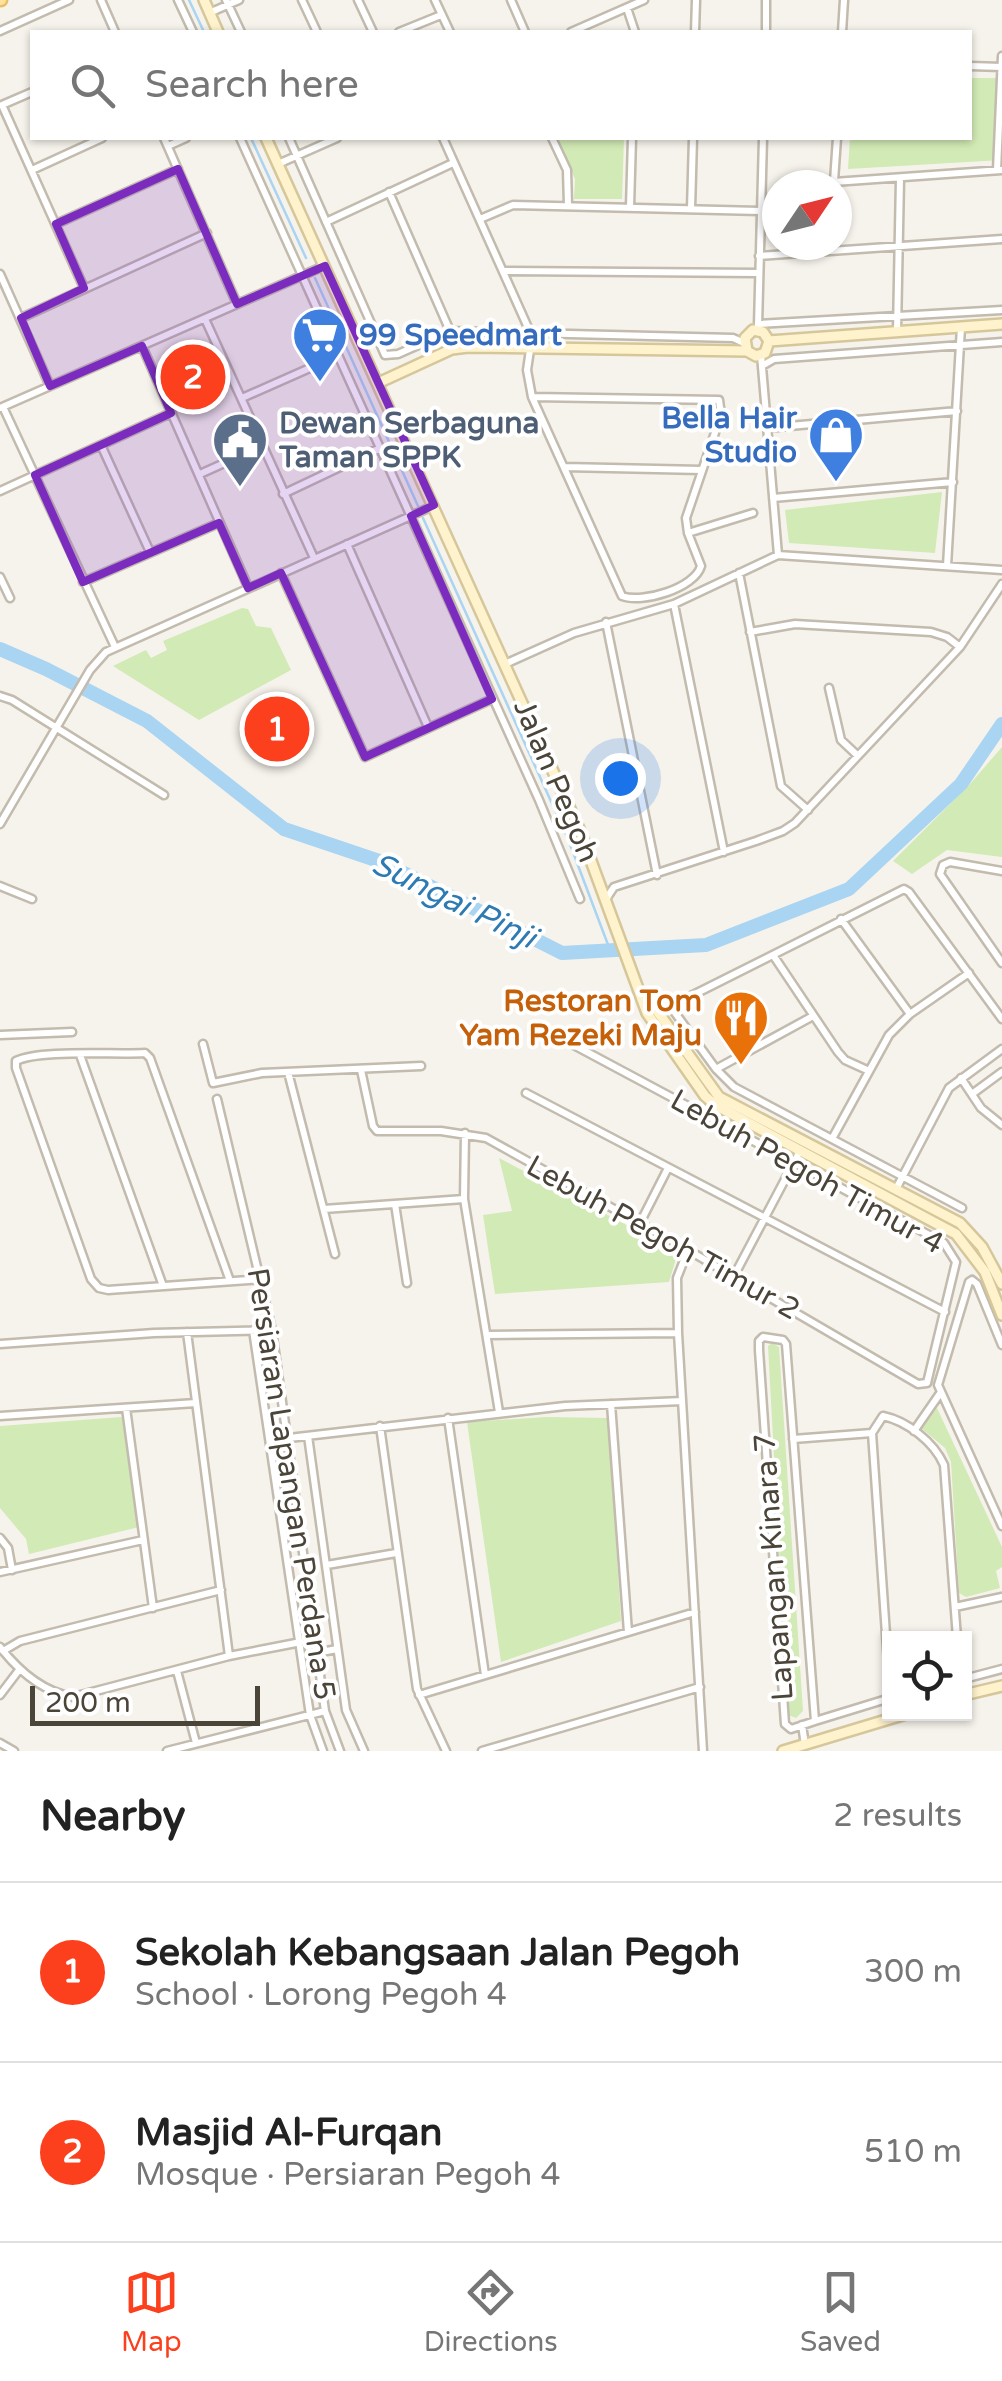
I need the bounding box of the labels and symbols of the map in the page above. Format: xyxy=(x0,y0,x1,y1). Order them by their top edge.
north arrow xyxy=(762,170,852,260)
supermarket icon: 99 Speedmart xyxy=(290,305,350,384)
place label: 99 Speedmart xyxy=(359,317,562,354)
pin: 2 xyxy=(160,340,226,414)
place label: Bella Hair Studio xyxy=(661,400,797,471)
place label: Dewan Serbaguna Taman SPPK xyxy=(278,405,539,476)
shop icon: Bella Hair Studio xyxy=(806,405,866,484)
public building icon: Dewan Serbaguna Taman SPPK xyxy=(210,410,270,489)
pin: 1 xyxy=(244,692,310,766)
street label: Jalan Pegoh xyxy=(505,694,607,868)
your location xyxy=(595,753,646,804)
water label: Sungai Pinji xyxy=(366,845,546,959)
place label: Restoran Tom Yam Rezeki Maju xyxy=(459,983,702,1054)
restaurant icon: Restoran Tom Yam Rezeki Maju xyxy=(711,988,771,1067)
street label: Lebuh Pegoh Timur 4 xyxy=(664,1081,950,1263)
street label: Lebuh Pegoh Timur 2 xyxy=(520,1147,806,1329)
street label: Persiaran Lapangan Perdana 5 xyxy=(239,1265,343,1703)
street label: Lapangan Kinara 7 xyxy=(746,1432,802,1702)
scale bar xyxy=(30,1681,260,1726)

